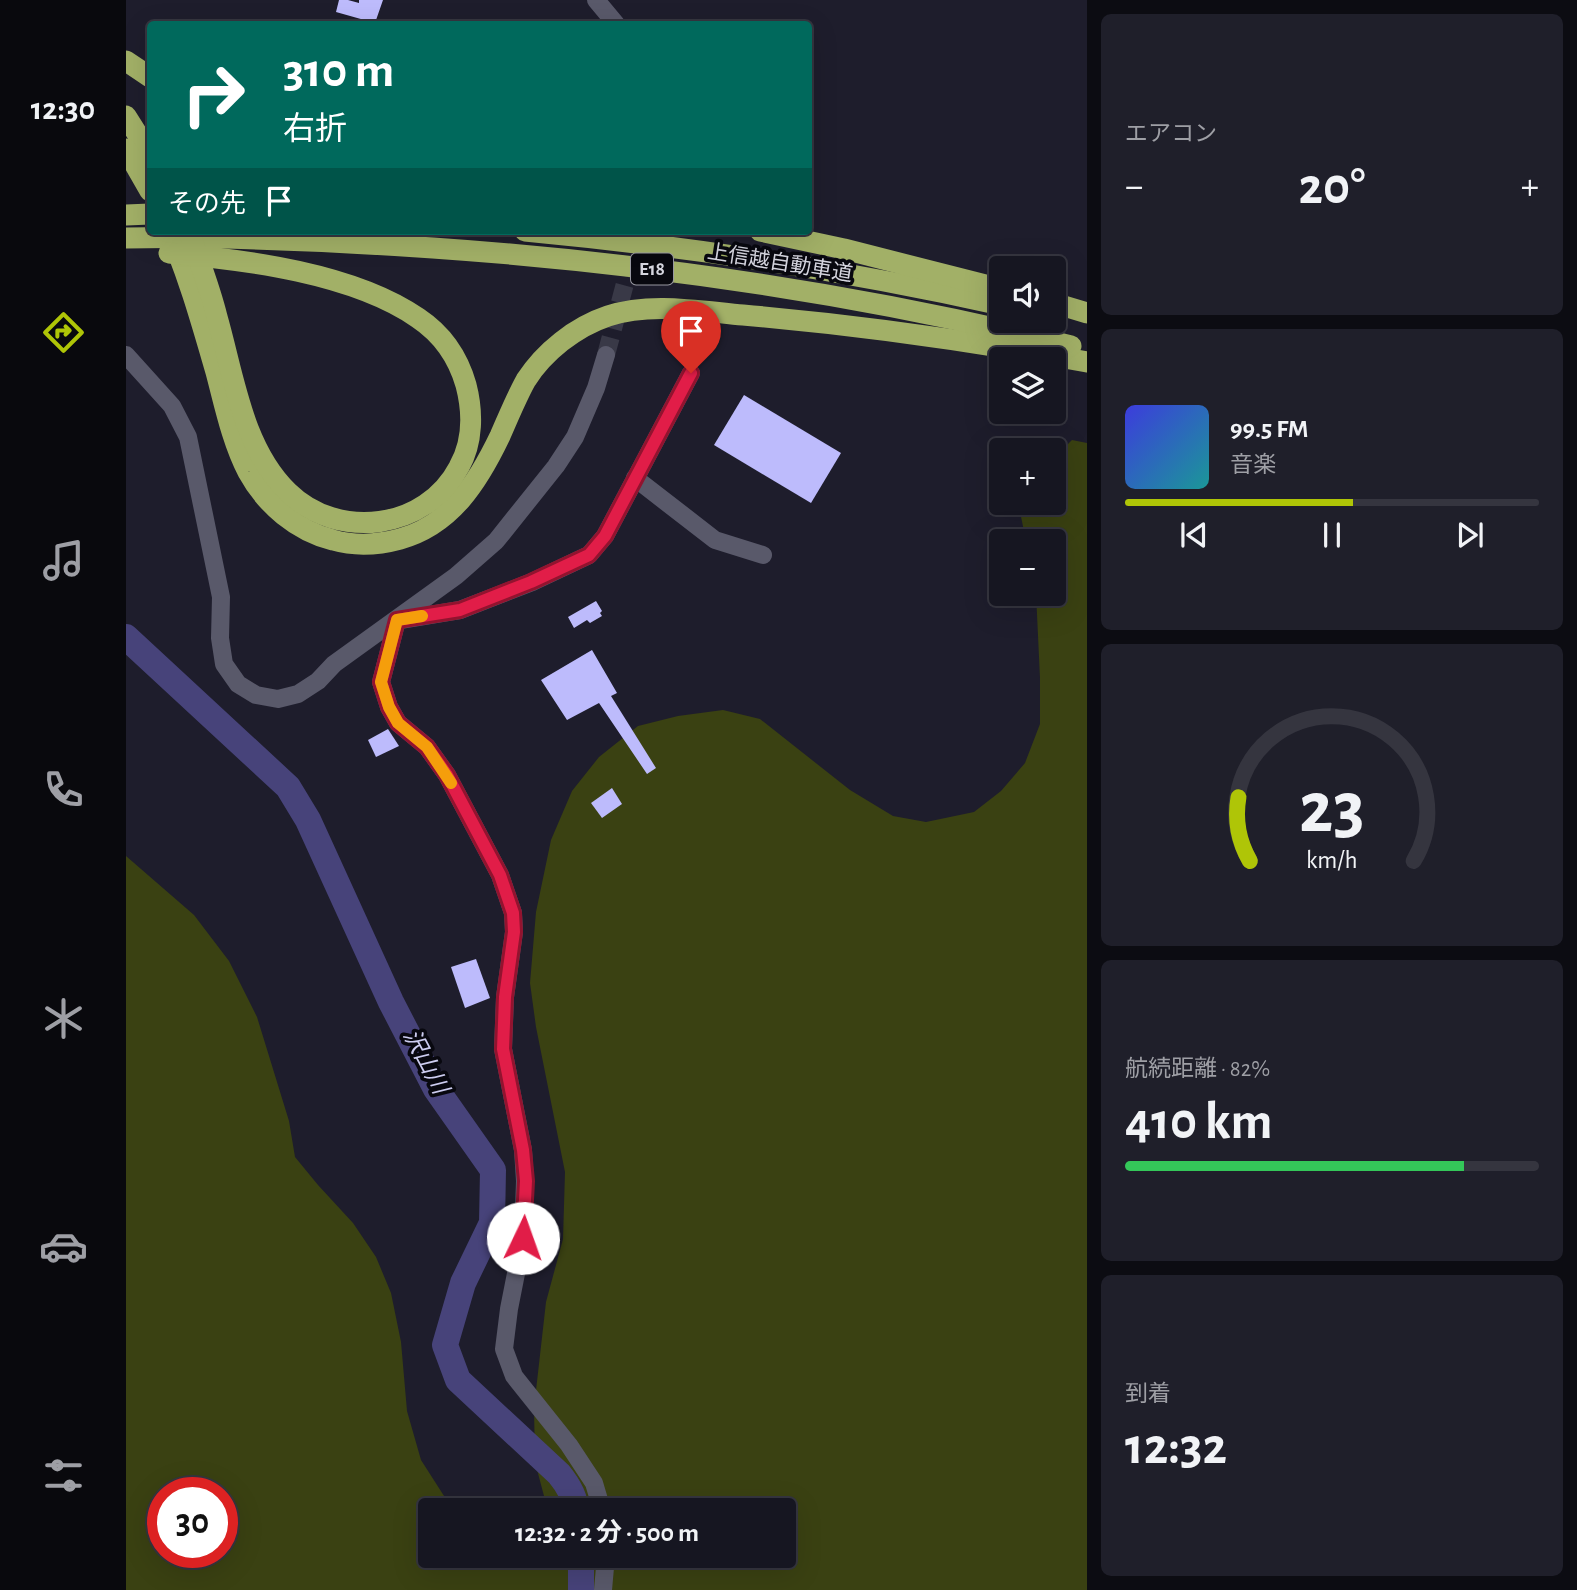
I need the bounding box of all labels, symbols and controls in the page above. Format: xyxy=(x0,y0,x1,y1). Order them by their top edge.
text: 310 m xyxy=(283,47,394,96)
icon: right xyxy=(168,49,259,140)
text: 12:30 xyxy=(31,93,95,125)
text: 右折 xyxy=(283,113,347,145)
text: エアコン xyxy=(1125,123,1217,146)
text: 20° xyxy=(1299,161,1365,213)
text: − xyxy=(1125,168,1143,206)
text: + xyxy=(1521,168,1539,206)
icon: arrive xyxy=(260,182,298,220)
text: その先 xyxy=(168,191,246,217)
street label: 上信越自動車道 xyxy=(706,240,854,285)
road number: E18 xyxy=(631,254,673,284)
map controls xyxy=(989,256,1066,606)
button: sound xyxy=(989,256,1066,333)
pin xyxy=(661,301,721,373)
icon: directions xyxy=(39,308,88,357)
icon: arrive xyxy=(672,312,710,350)
button: layers xyxy=(989,347,1066,424)
text: 99.5 FM xyxy=(1230,416,1309,442)
button: + xyxy=(989,438,1066,515)
text: 音楽 xyxy=(1230,454,1276,477)
icon: previous xyxy=(1175,516,1213,554)
icon: pause xyxy=(1313,516,1351,554)
icon: next xyxy=(1451,516,1489,554)
button: − xyxy=(989,529,1066,606)
icon: music xyxy=(39,536,88,585)
icon: phone xyxy=(39,765,88,814)
text: 23 xyxy=(1299,773,1365,846)
text: km/h xyxy=(1306,848,1358,873)
icon: climate xyxy=(39,994,88,1043)
water label: 沢山川 xyxy=(399,1025,455,1101)
text: 航続距離 · 82% xyxy=(1125,1058,1270,1081)
text: 410 km xyxy=(1125,1096,1273,1148)
position arrow xyxy=(486,1201,560,1275)
icon: car xyxy=(39,1222,88,1271)
text: 到着 xyxy=(1125,1383,1171,1406)
text: 12:32 xyxy=(1125,1421,1227,1473)
icon: filters xyxy=(39,1451,88,1500)
speed limit sign: 30 xyxy=(147,1477,238,1568)
text: 12:32 · 2 分 · 500 m xyxy=(515,1520,699,1546)

